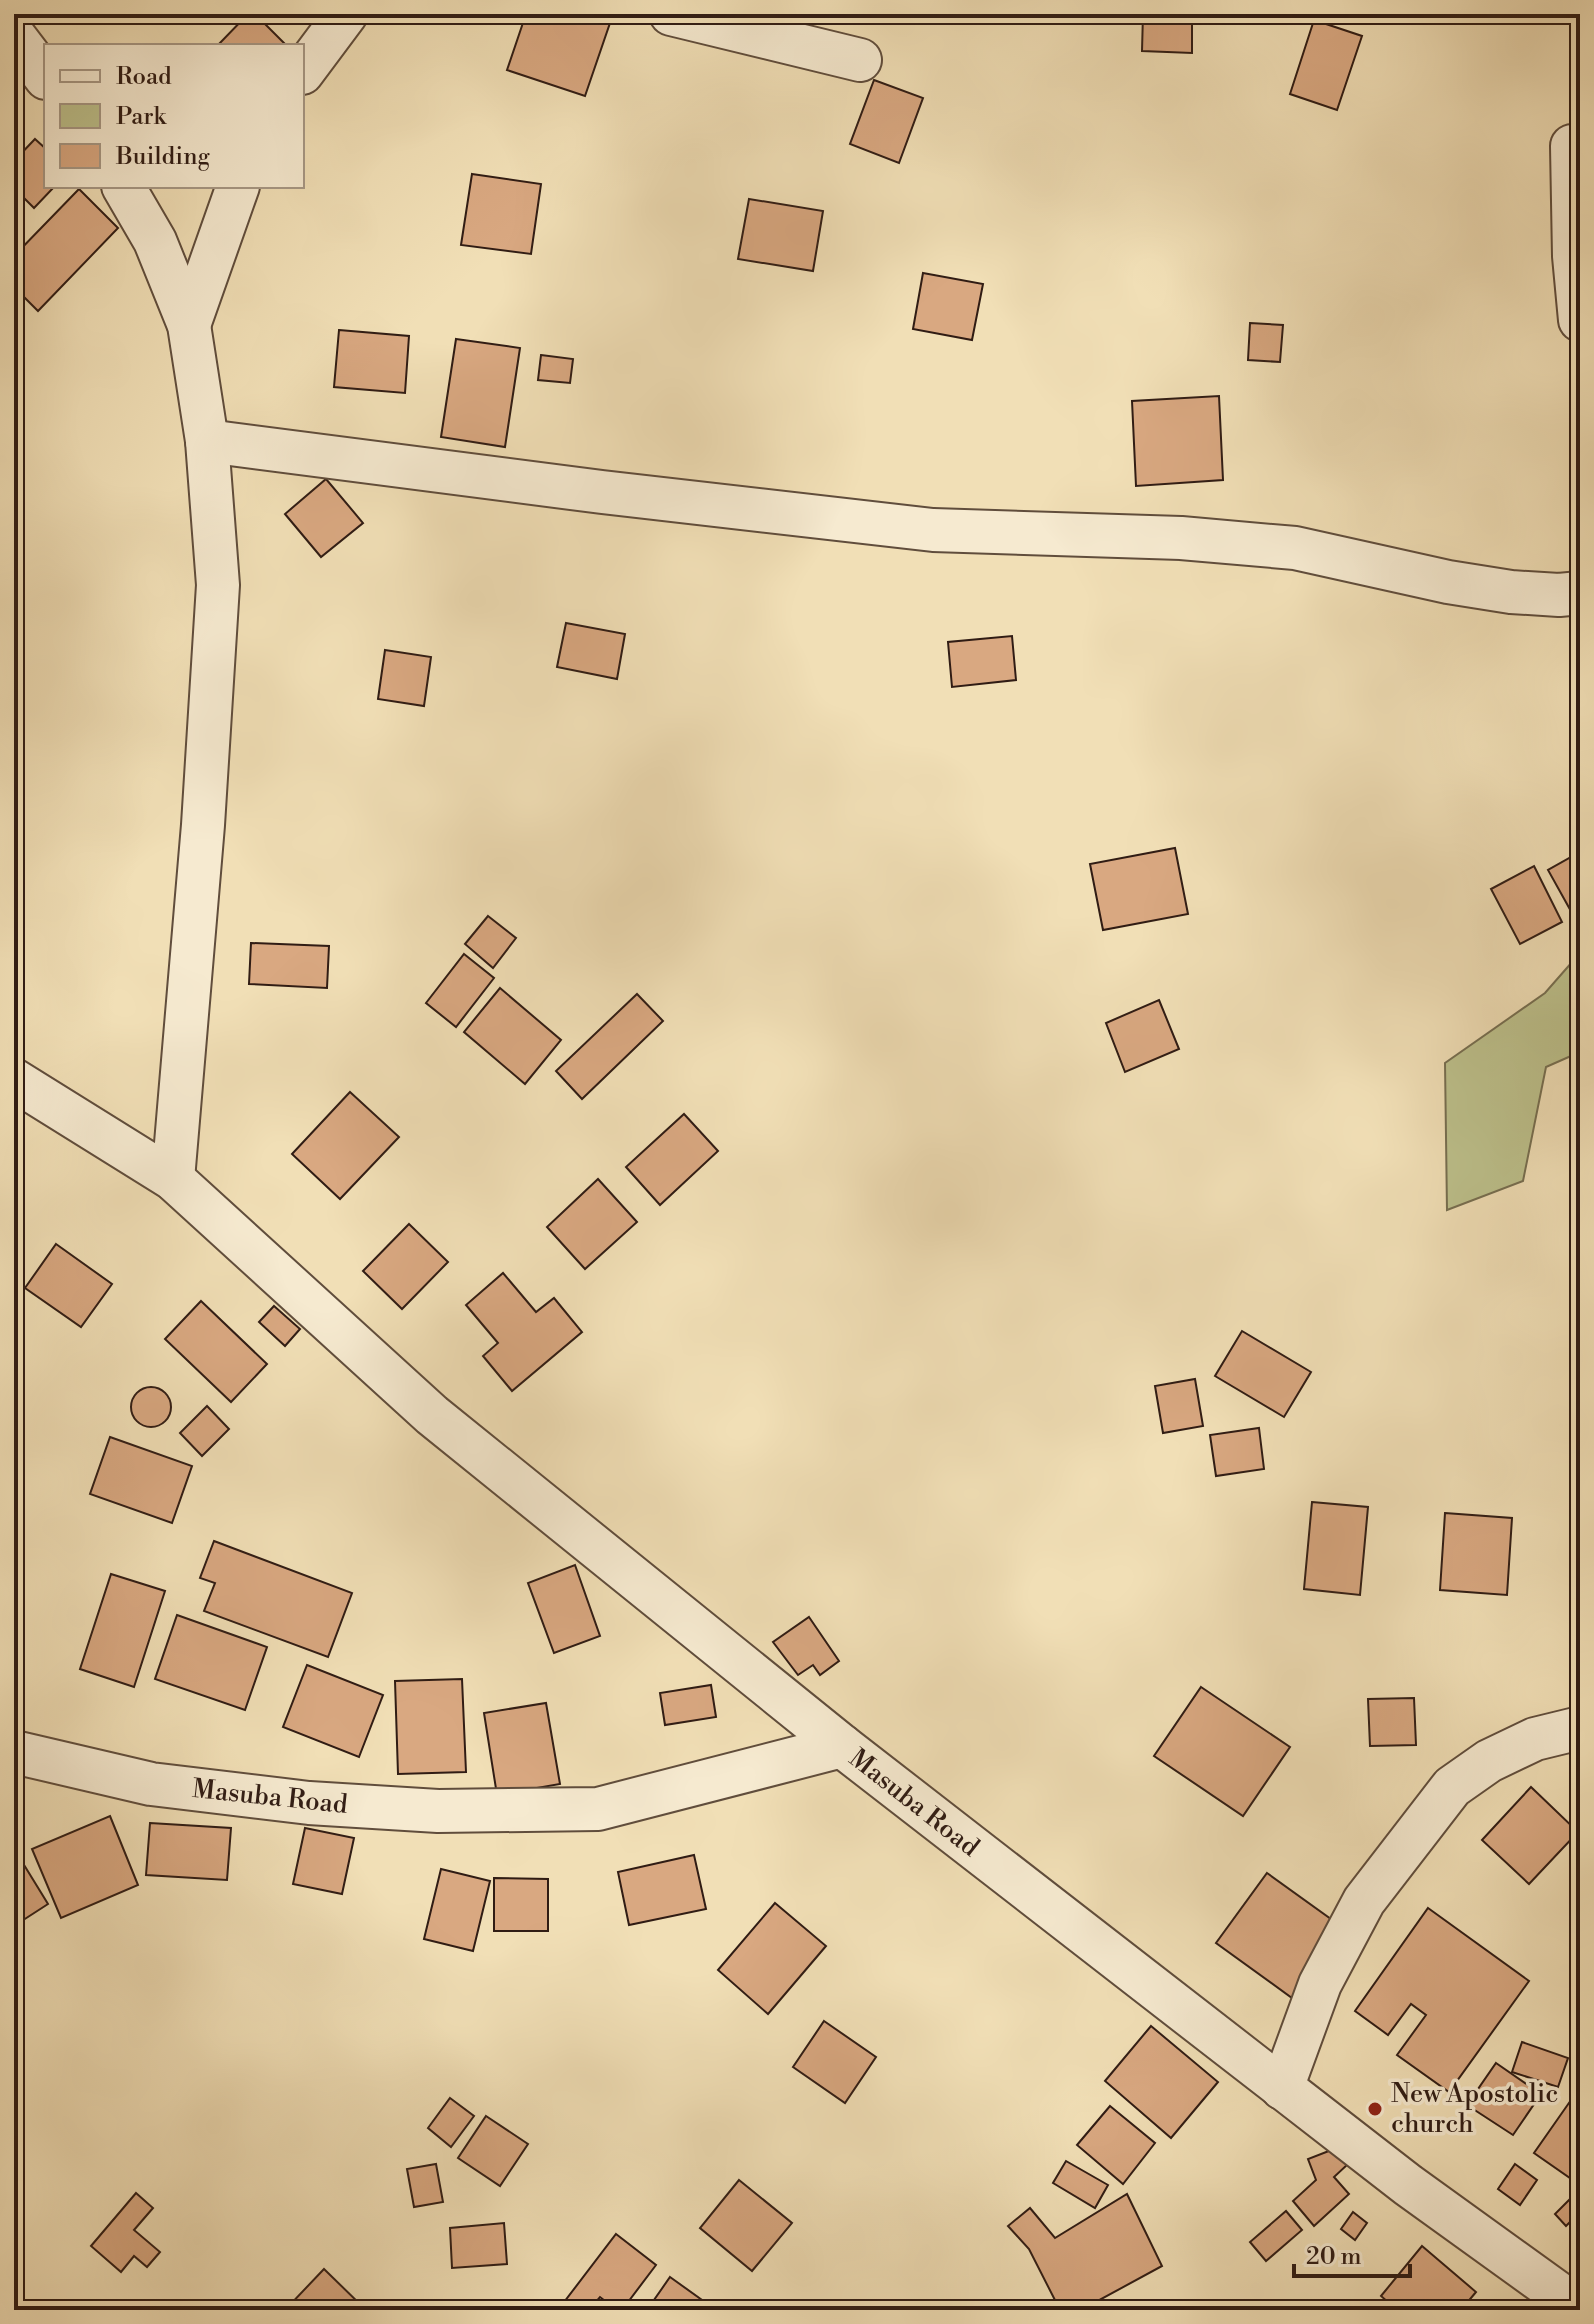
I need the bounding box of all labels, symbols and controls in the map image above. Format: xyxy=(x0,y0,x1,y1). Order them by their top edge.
legend xyxy=(44,44,304,188)
text: Road xyxy=(116,62,172,92)
text: Park xyxy=(116,102,167,132)
text: Building xyxy=(115,142,210,172)
street label: Masuba Road xyxy=(843,1742,985,1864)
street label: Masuba Road xyxy=(191,1773,349,1821)
place label: New Apostolic church xyxy=(1391,2078,1558,2140)
marker: New Apostolic church xyxy=(1366,2100,1384,2118)
scale bar xyxy=(1294,2228,1410,2278)
text: 20 m xyxy=(1306,2242,1362,2272)

